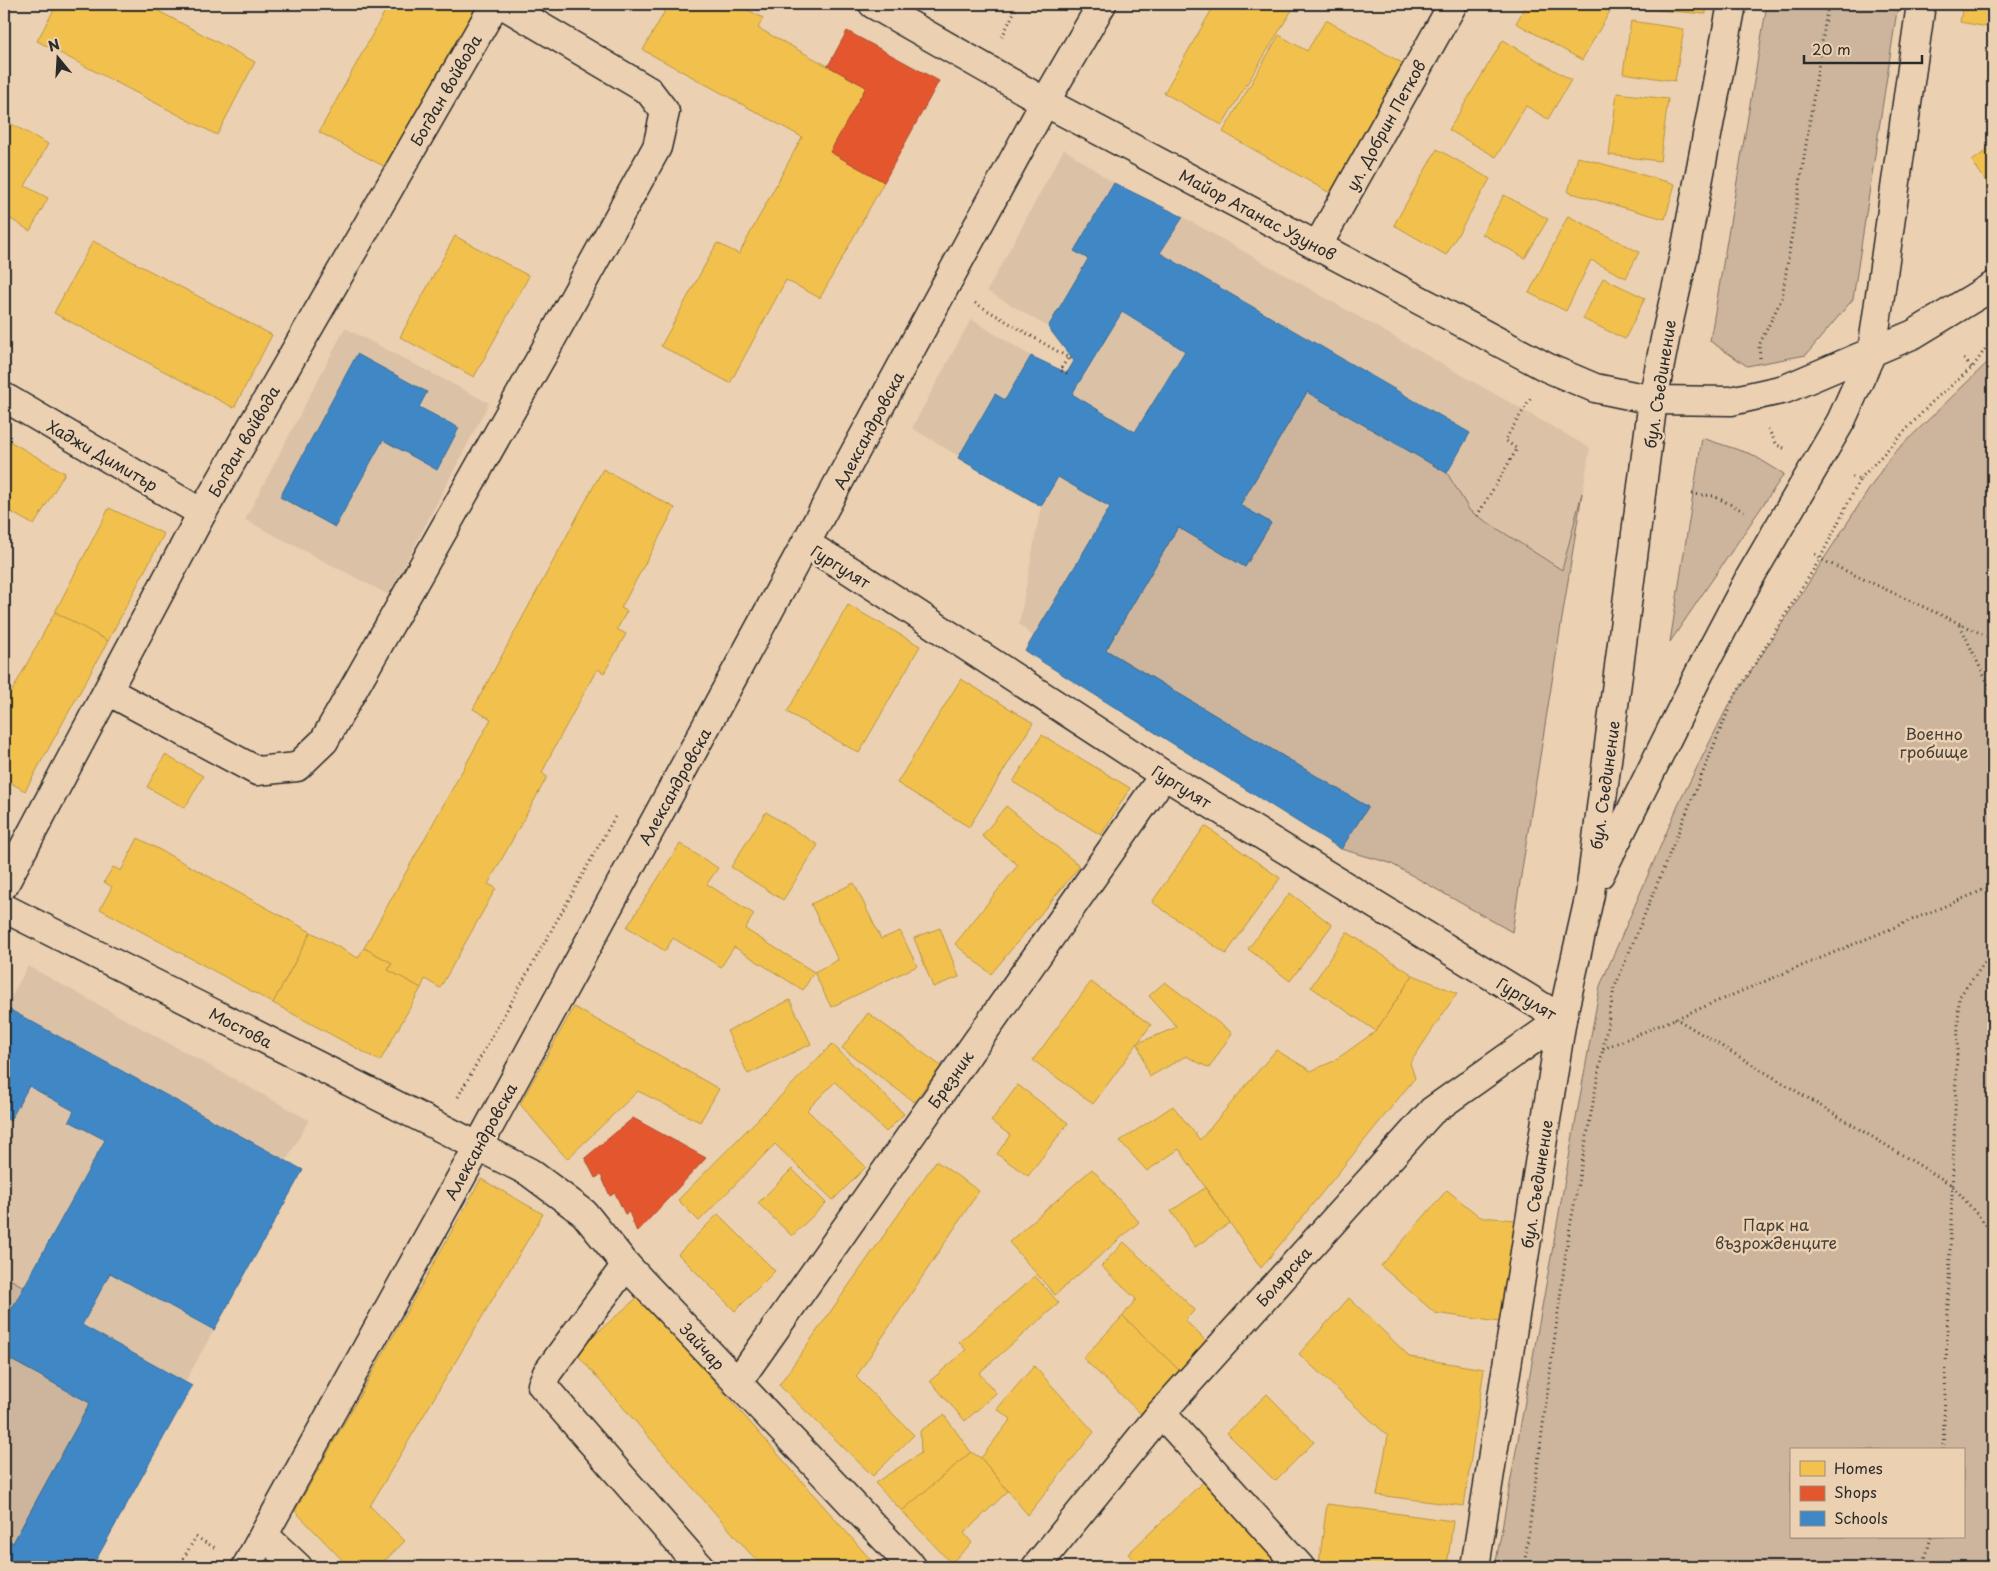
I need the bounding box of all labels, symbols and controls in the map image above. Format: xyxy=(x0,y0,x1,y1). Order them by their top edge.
street label: Богдан войвода xyxy=(403,30,487,150)
north arrow xyxy=(32,32,82,82)
scale bar xyxy=(1804,32,1922,64)
text: N xyxy=(45,33,62,57)
text: 20 m xyxy=(1812,37,1851,60)
street label: ул. Добрин Петков xyxy=(1339,55,1431,195)
street label: Майор Атанас Узунов xyxy=(1175,162,1341,266)
street label: бул. Съединение xyxy=(1637,318,1681,450)
street label: Александровска xyxy=(827,367,909,493)
street label: Богдан войвода xyxy=(201,381,285,501)
street label: Хаджи Димитър xyxy=(43,413,163,497)
street label: Гургулят xyxy=(807,538,876,594)
street label: бул. Съединение xyxy=(1583,719,1625,851)
park label: Военно гробище xyxy=(1900,721,1968,763)
street label: Александровска xyxy=(632,723,716,849)
street label: Гургулят xyxy=(1148,758,1217,814)
street label: Гургулят xyxy=(1493,971,1562,1025)
street label: Мостова xyxy=(205,1001,277,1053)
street label: Брезник xyxy=(921,1045,979,1113)
street label: Александровска xyxy=(438,1078,522,1204)
street label: бул. Съединение xyxy=(1514,1118,1558,1250)
park label: Парк на възрожденците xyxy=(1715,1212,1837,1254)
street label: Болярска xyxy=(1250,1241,1316,1311)
street label: Зайчар xyxy=(675,1317,731,1375)
legend xyxy=(1790,1448,1964,1538)
text: Homes xyxy=(1834,1456,1883,1479)
text: Shops xyxy=(1834,1480,1877,1503)
text: Schools xyxy=(1834,1506,1888,1529)

